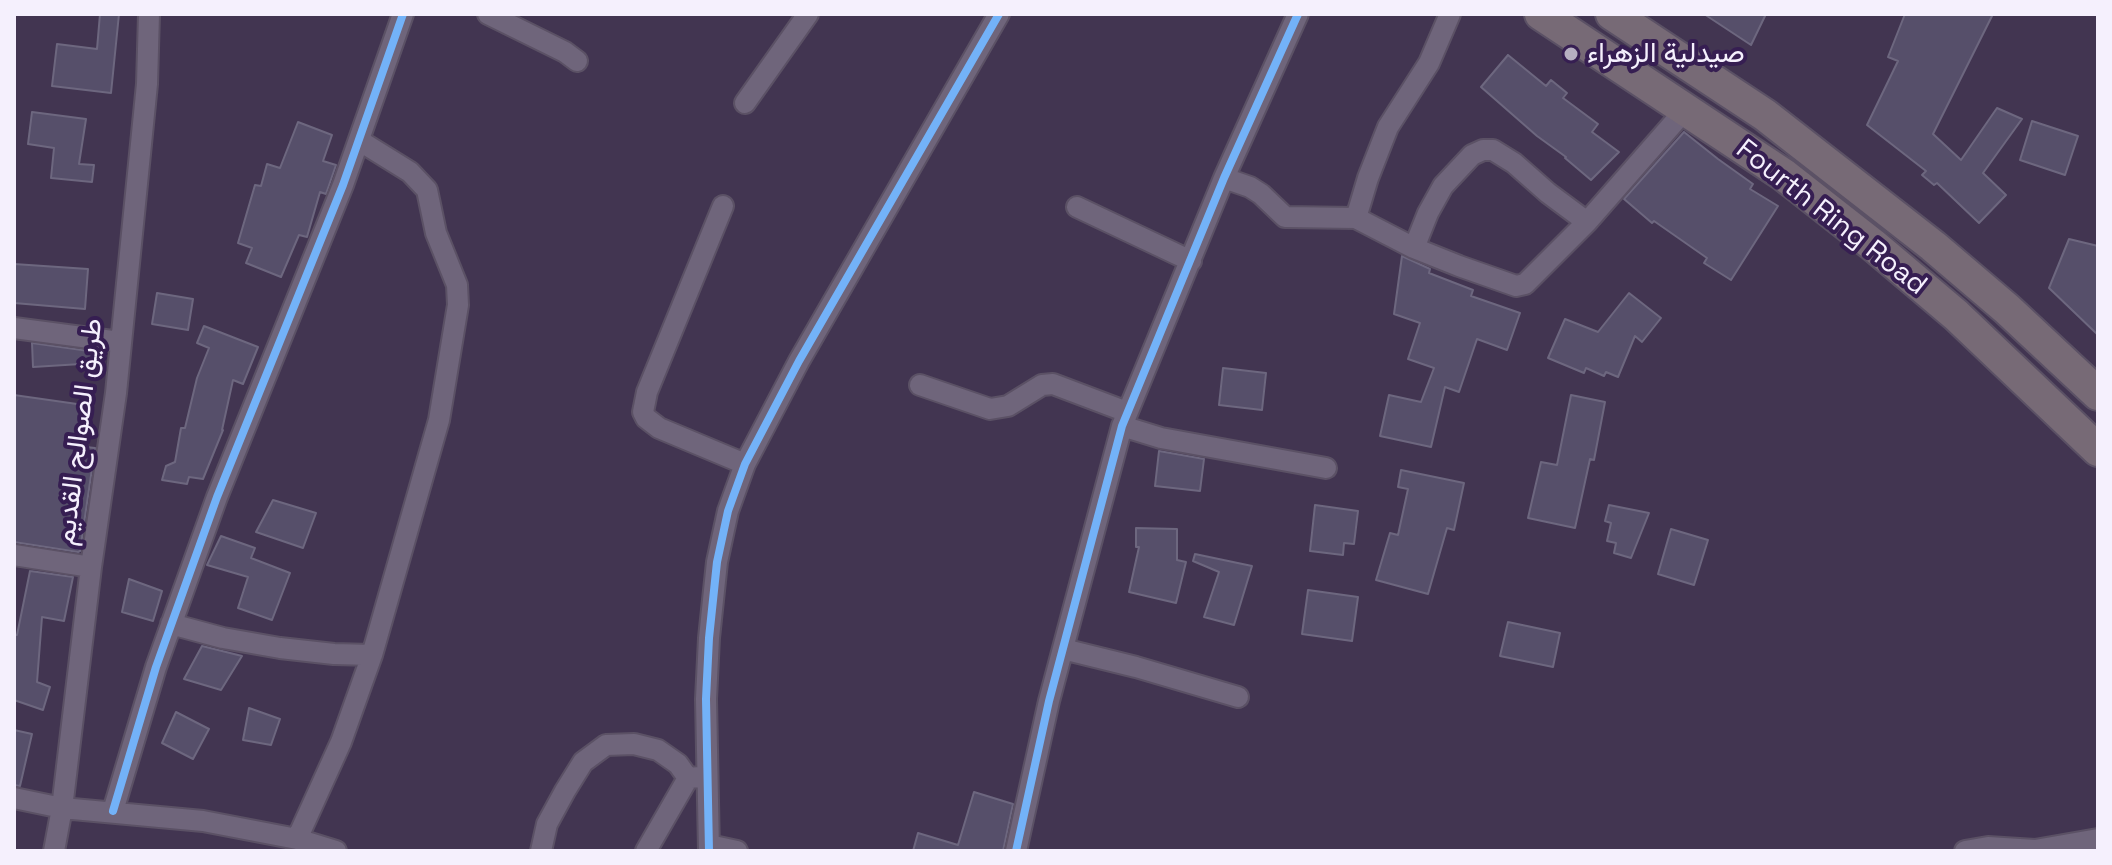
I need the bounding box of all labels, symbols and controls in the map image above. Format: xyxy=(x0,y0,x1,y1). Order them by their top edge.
place label: صيدلية الزهراء xyxy=(1587,37,1745,71)
marker: صيدلية الزهراء xyxy=(1562,45,1580,63)
street label: Fourth Ring Road xyxy=(1729,133,1933,303)
street label: طريق الصوالح القديم xyxy=(49,317,111,547)

